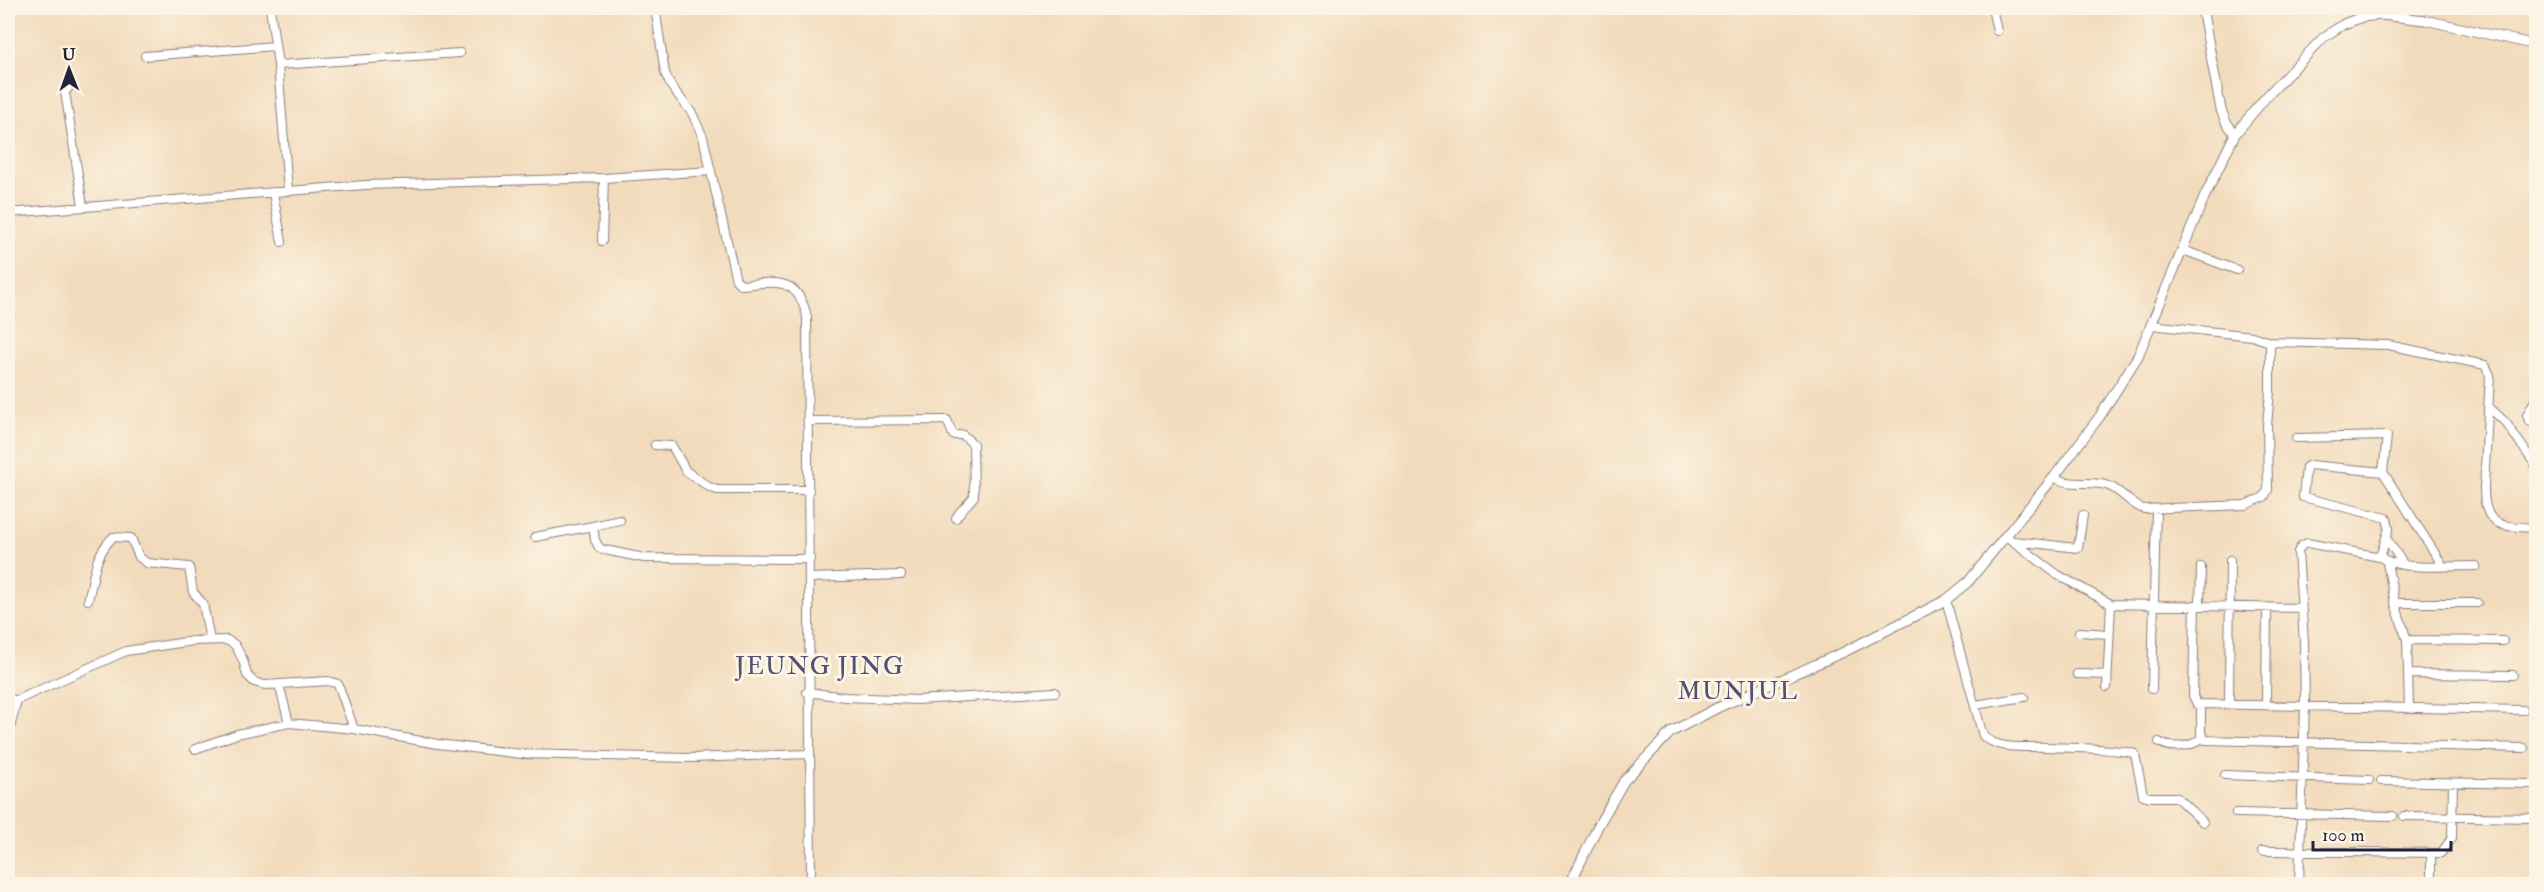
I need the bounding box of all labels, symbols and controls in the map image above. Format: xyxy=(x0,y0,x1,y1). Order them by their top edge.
north arrow xyxy=(39,39,99,99)
text: U xyxy=(62,45,76,65)
district label: JEUNG JING xyxy=(734,651,905,682)
district label: MUNJUL xyxy=(1677,676,1799,707)
scale bar xyxy=(2313,814,2451,852)
text: 100 m xyxy=(2322,824,2365,847)

